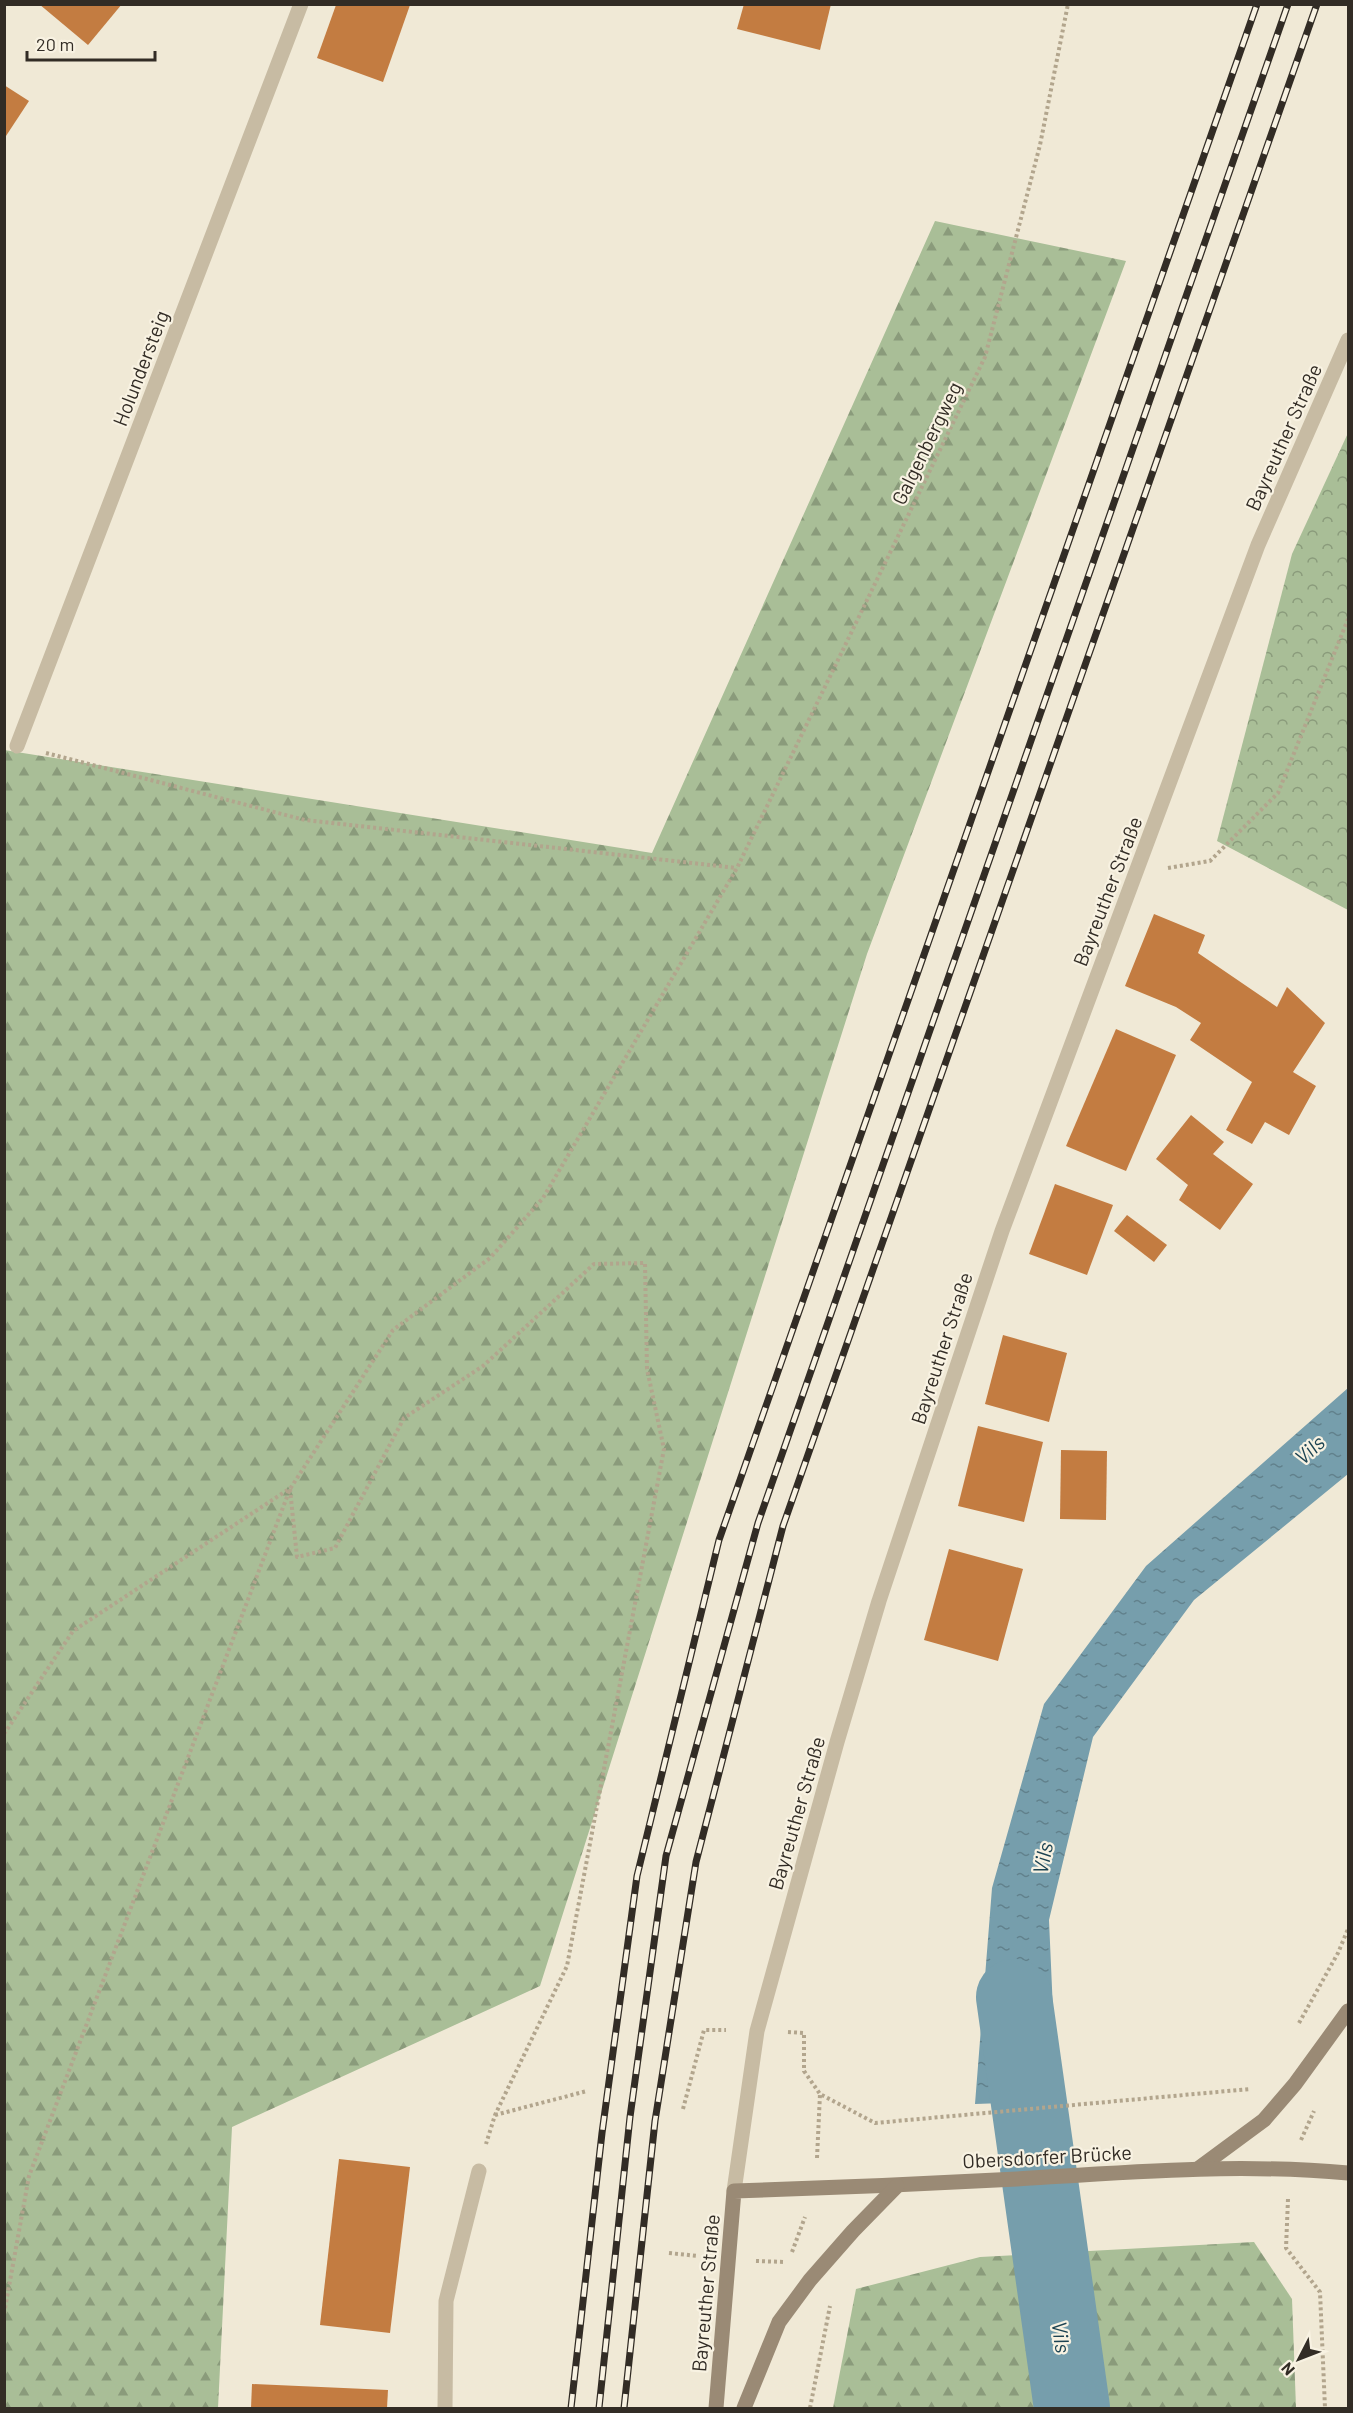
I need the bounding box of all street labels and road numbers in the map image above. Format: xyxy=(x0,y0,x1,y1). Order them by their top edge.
street label: Holundersteig xyxy=(107,307,173,429)
street label: Bayreuther Straße xyxy=(1240,360,1326,514)
street label: Galgenbergweg xyxy=(886,378,966,508)
street label: Bayreuther Straße xyxy=(1067,813,1147,969)
street label: Bayreuther Straße xyxy=(905,1269,977,1427)
street label: Bayreuther Straße xyxy=(763,1734,829,1892)
street label: Obersdorfer Brücke xyxy=(962,2140,1132,2172)
street label: Bayreuther Straße xyxy=(686,2213,724,2373)

